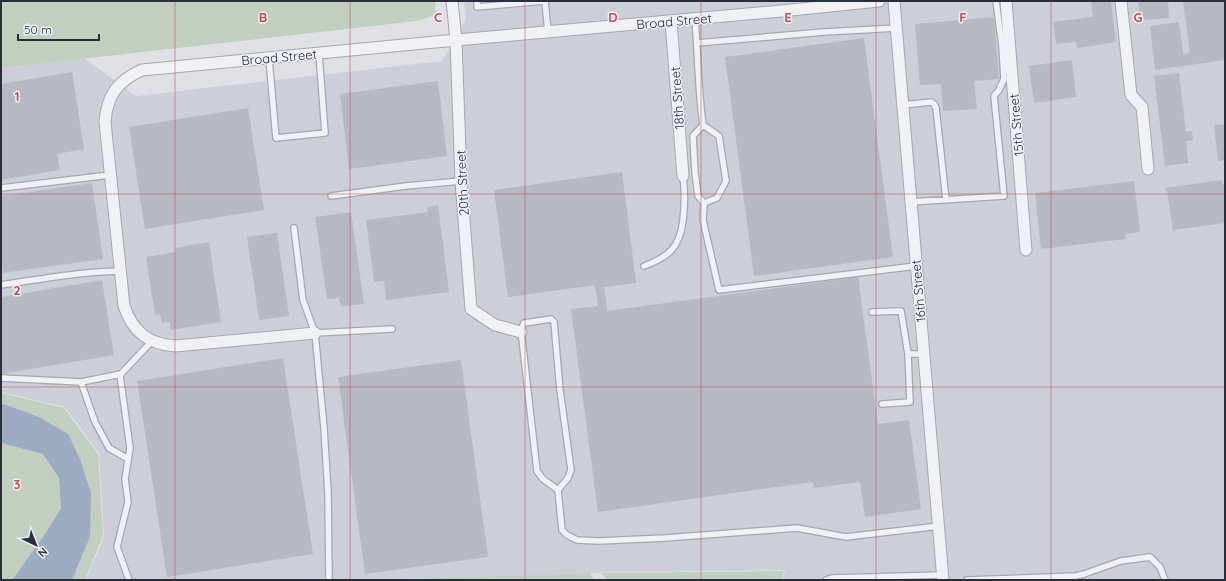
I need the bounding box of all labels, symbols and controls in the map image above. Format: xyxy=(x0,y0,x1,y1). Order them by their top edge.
text: B xyxy=(259,9,267,25)
text: C xyxy=(434,9,442,25)
text: D xyxy=(608,9,618,25)
text: E xyxy=(784,9,792,25)
text: F xyxy=(959,9,967,25)
text: G xyxy=(1133,9,1143,25)
street label: Broad Street xyxy=(636,10,712,32)
scale bar xyxy=(18,16,99,42)
text: 50 m xyxy=(24,22,52,37)
street label: Broad Street xyxy=(241,46,317,68)
street label: 18th Street xyxy=(667,66,687,130)
text: 1 xyxy=(14,88,20,104)
street label: 15th Street xyxy=(1005,93,1027,157)
street label: 20th Street xyxy=(452,150,472,216)
street label: 16th Street xyxy=(907,259,929,323)
text: 2 xyxy=(13,282,21,298)
text: 3 xyxy=(14,476,21,492)
north arrow xyxy=(16,525,56,565)
text: N xyxy=(35,544,51,560)

